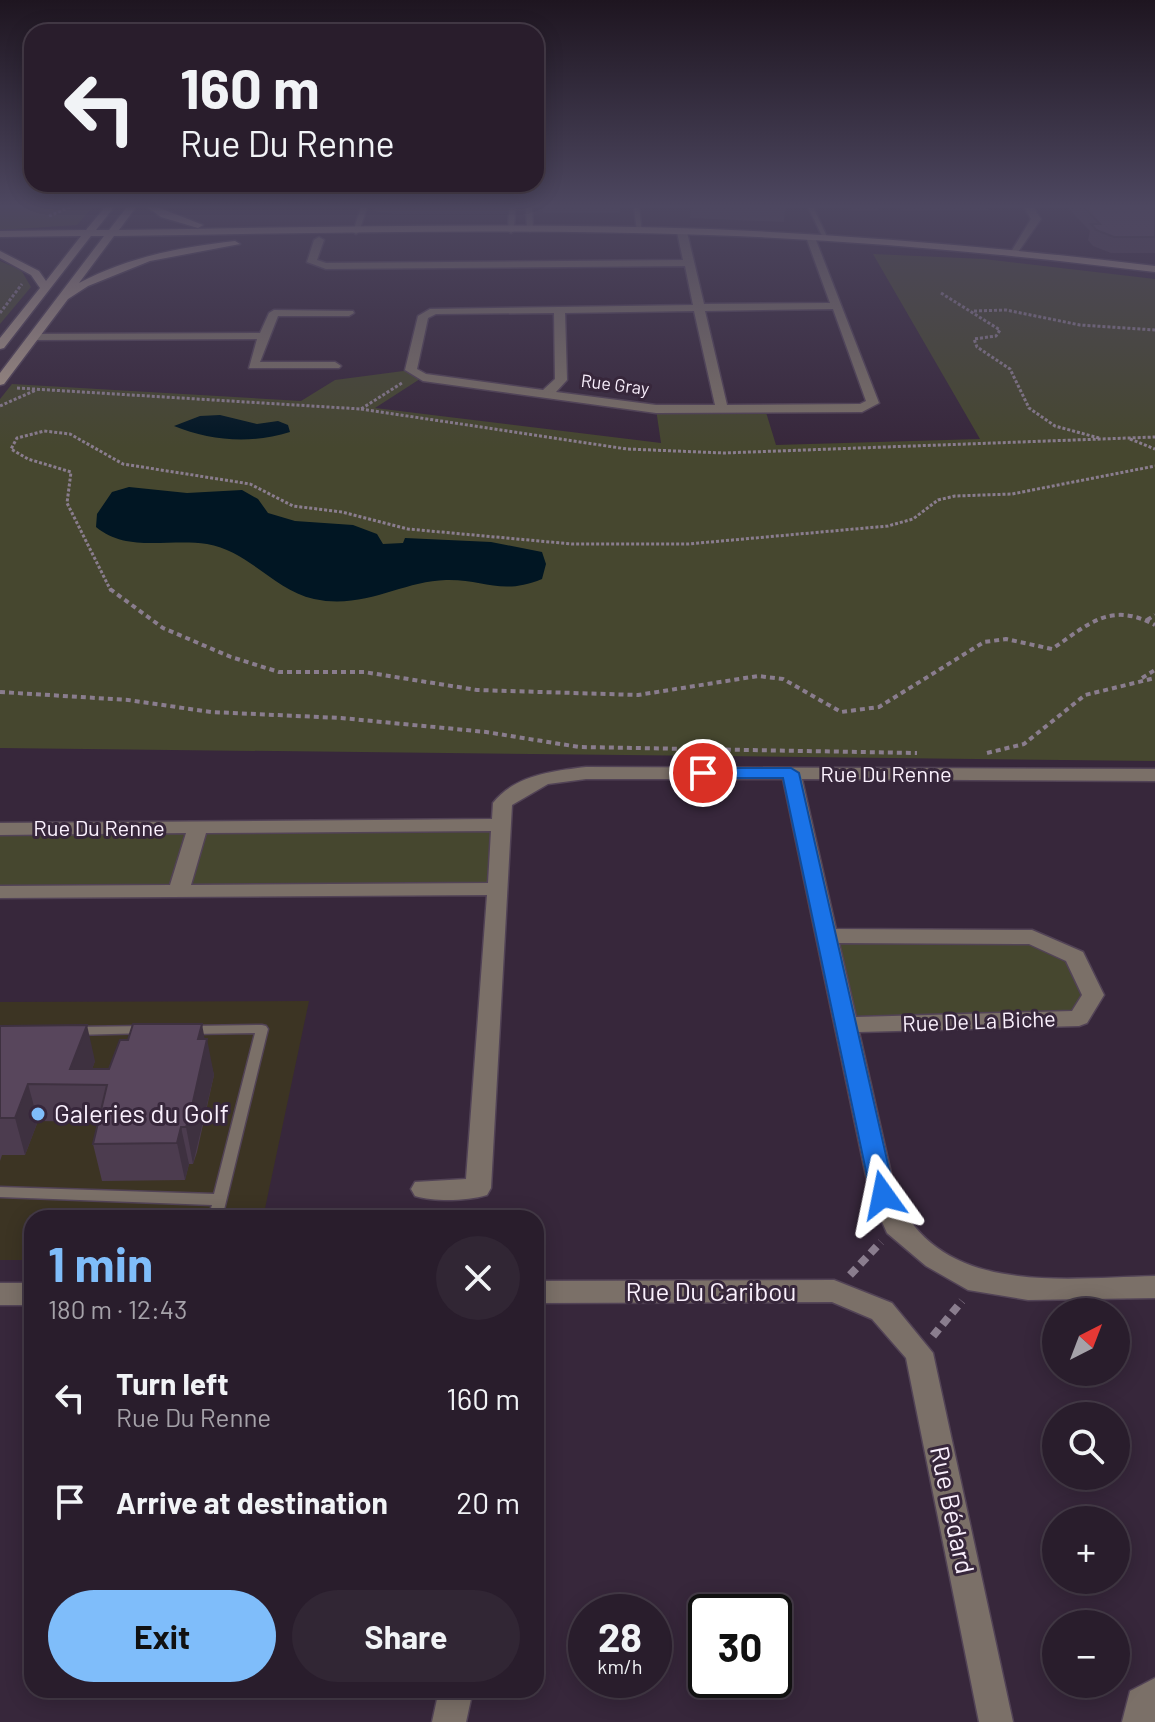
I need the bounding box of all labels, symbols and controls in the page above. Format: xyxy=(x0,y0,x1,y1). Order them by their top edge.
text: 160 m xyxy=(180,53,320,120)
icon: left xyxy=(48,56,152,160)
text: Rue Du Renne xyxy=(180,121,395,164)
street label: Rue Gray xyxy=(580,369,651,399)
pin xyxy=(669,739,737,807)
icon: arrive xyxy=(681,751,725,795)
street label: Rue Du Renne xyxy=(820,760,952,786)
street label: Rue Du Renne xyxy=(33,814,165,840)
street label: Rue De La Biche xyxy=(902,1004,1056,1036)
place label: Galeries du Golf xyxy=(54,1097,229,1128)
marker: Galeries du Golf xyxy=(29,1105,47,1123)
position arrow xyxy=(841,1153,925,1237)
text: 1 min xyxy=(48,1234,153,1292)
button: close xyxy=(436,1236,520,1320)
street label: Rue Du Caribou xyxy=(626,1275,796,1306)
text: 180 m · 12:43 xyxy=(48,1293,187,1324)
north arrow xyxy=(1042,1298,1130,1386)
map controls xyxy=(1042,1298,1130,1698)
text: Turn left xyxy=(116,1365,229,1401)
icon: left xyxy=(48,1376,92,1420)
text: 160 m xyxy=(446,1380,520,1416)
text: Rue Du Renne xyxy=(116,1401,271,1432)
button: search xyxy=(1042,1402,1130,1490)
street label: Rue Bédard xyxy=(925,1443,982,1577)
icon: arrive xyxy=(48,1480,92,1524)
text: Arrive at destination xyxy=(116,1484,388,1520)
text: 20 m xyxy=(456,1484,520,1520)
button: + xyxy=(1042,1506,1130,1594)
button: Exit xyxy=(48,1590,276,1682)
button: Share xyxy=(292,1590,520,1682)
speed limit sign: 30 xyxy=(688,1594,792,1698)
button: − xyxy=(1042,1610,1130,1698)
text: 28 xyxy=(598,1612,642,1660)
text: km/h xyxy=(597,1654,643,1678)

